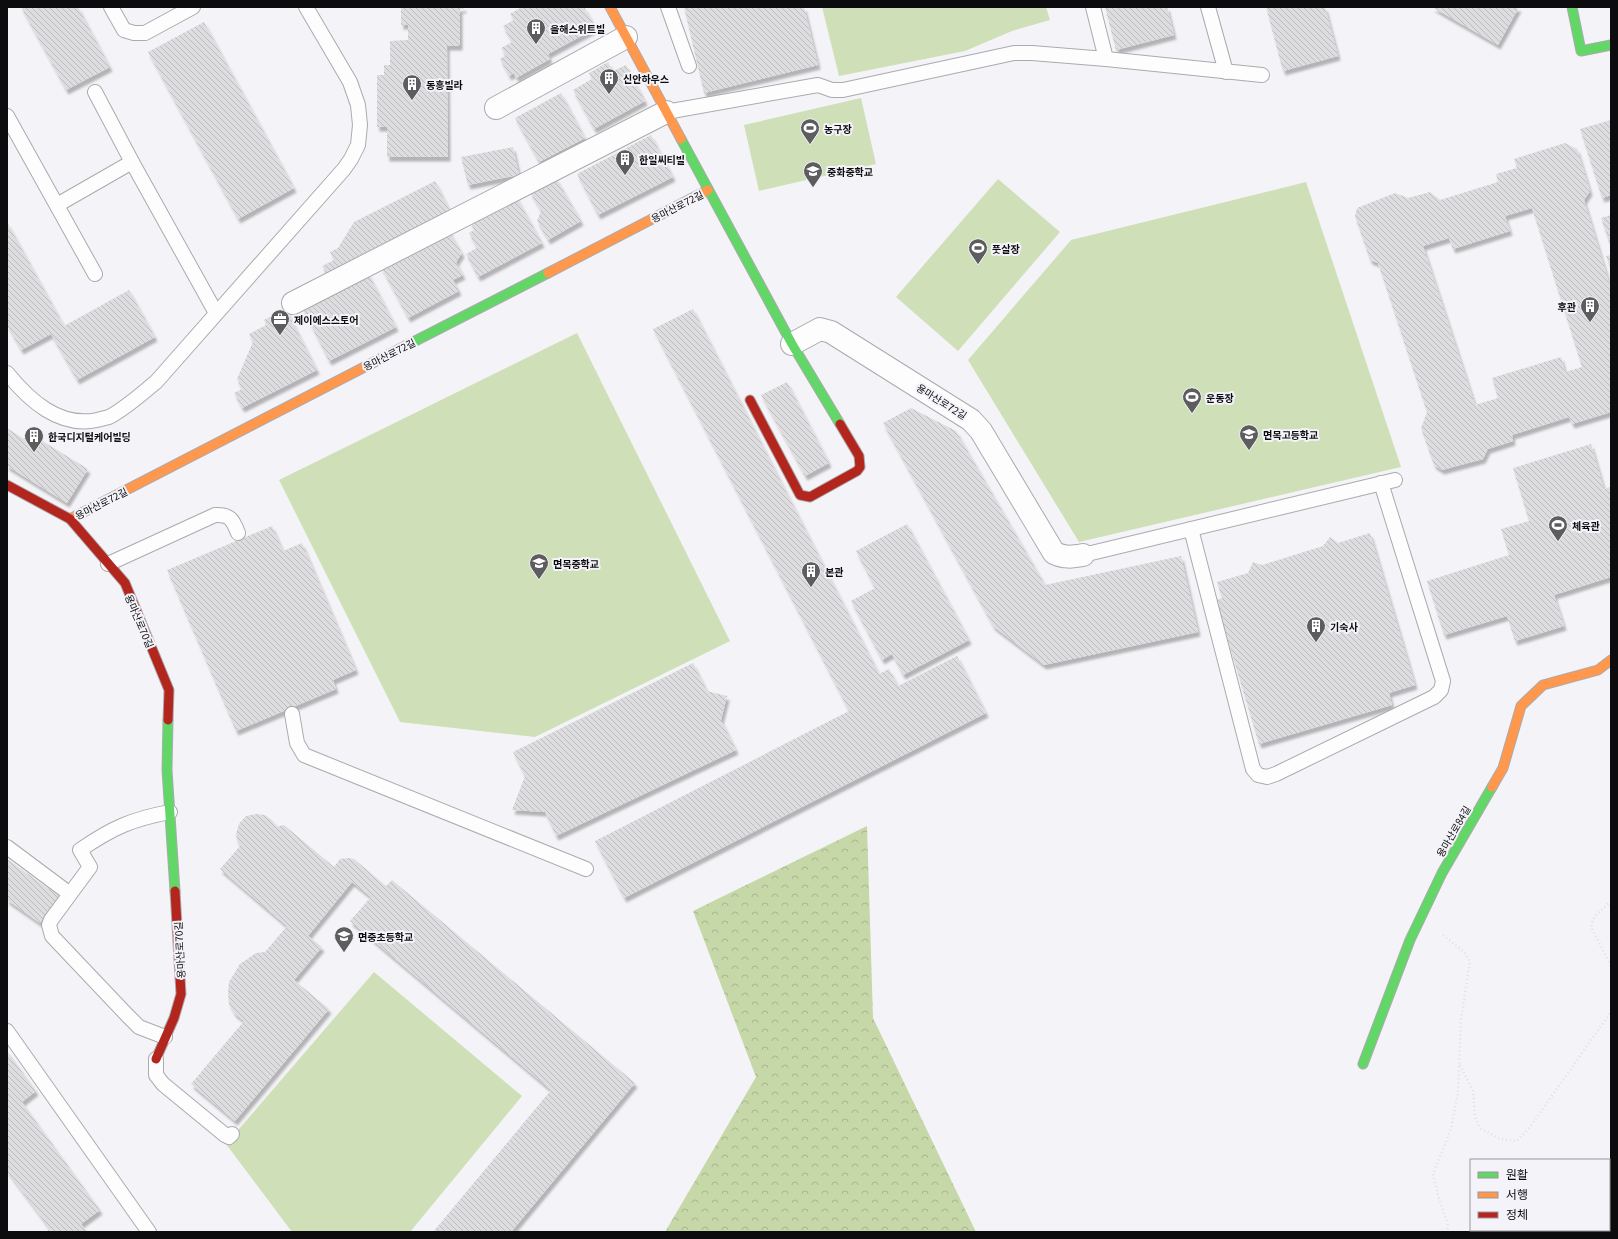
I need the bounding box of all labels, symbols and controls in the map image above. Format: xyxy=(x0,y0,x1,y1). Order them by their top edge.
building icon: 을해스위트빌 xyxy=(525,17,547,45)
place label: 을해스위트빌 xyxy=(550,21,605,36)
building icon: 신안하우스 xyxy=(598,67,620,95)
place label: 신안하우스 xyxy=(623,71,669,86)
building icon: 동흥빌라 xyxy=(401,73,423,101)
place label: 동흥빌라 xyxy=(426,77,463,92)
sports icon: 농구장 xyxy=(799,117,821,145)
place label: 농구장 xyxy=(824,121,852,136)
building icon: 한일씨티빌 xyxy=(614,148,636,176)
place label: 한일씨티빌 xyxy=(639,152,685,167)
school or university icon: 중화중학교 xyxy=(802,160,824,188)
place label: 중화중학교 xyxy=(827,164,873,179)
street label: 용마산로72길 xyxy=(648,186,706,226)
sports icon: 풋살장 xyxy=(967,237,989,265)
place label: 풋살장 xyxy=(992,241,1020,256)
building icon: 후관 xyxy=(1579,295,1601,323)
place label: 후관 xyxy=(1558,299,1576,314)
office icon: 제이에스스토어 xyxy=(269,308,291,336)
place label: 제이에스스토어 xyxy=(294,312,358,327)
street label: 용마산로72길 xyxy=(360,334,418,374)
street label: 용마산로72길 xyxy=(914,380,970,422)
sports icon: 운동장 xyxy=(1181,386,1203,414)
place label: 운동장 xyxy=(1206,390,1234,405)
school or university icon: 면목고등학교 xyxy=(1238,423,1260,451)
building icon: 한국디지털케어빌딩 xyxy=(23,425,45,453)
place label: 면목고등학교 xyxy=(1263,427,1318,442)
place label: 한국디지털케어빌딩 xyxy=(48,429,131,444)
street label: 용마산로72길 xyxy=(72,483,130,523)
sports icon: 체육관 xyxy=(1547,514,1569,542)
place label: 체육관 xyxy=(1572,518,1600,533)
school or university icon: 면목중학교 xyxy=(528,552,550,580)
place label: 면목중학교 xyxy=(553,556,599,571)
building icon: 본관 xyxy=(800,560,822,588)
place label: 본관 xyxy=(825,564,843,579)
street label: 용마산로70길 xyxy=(122,592,158,650)
building icon: 기숙사 xyxy=(1305,615,1327,643)
place label: 기숙사 xyxy=(1330,619,1358,634)
street label: 용마산로84길 xyxy=(1432,803,1474,859)
street label: 용마산로70길 xyxy=(170,921,188,979)
school or university icon: 면중초등학교 xyxy=(333,925,355,953)
place label: 면중초등학교 xyxy=(358,929,413,944)
legend xyxy=(1470,1159,1610,1231)
text: 원활 xyxy=(1506,1165,1528,1182)
text: 서행 xyxy=(1506,1185,1528,1202)
text: 정체 xyxy=(1506,1205,1528,1222)

